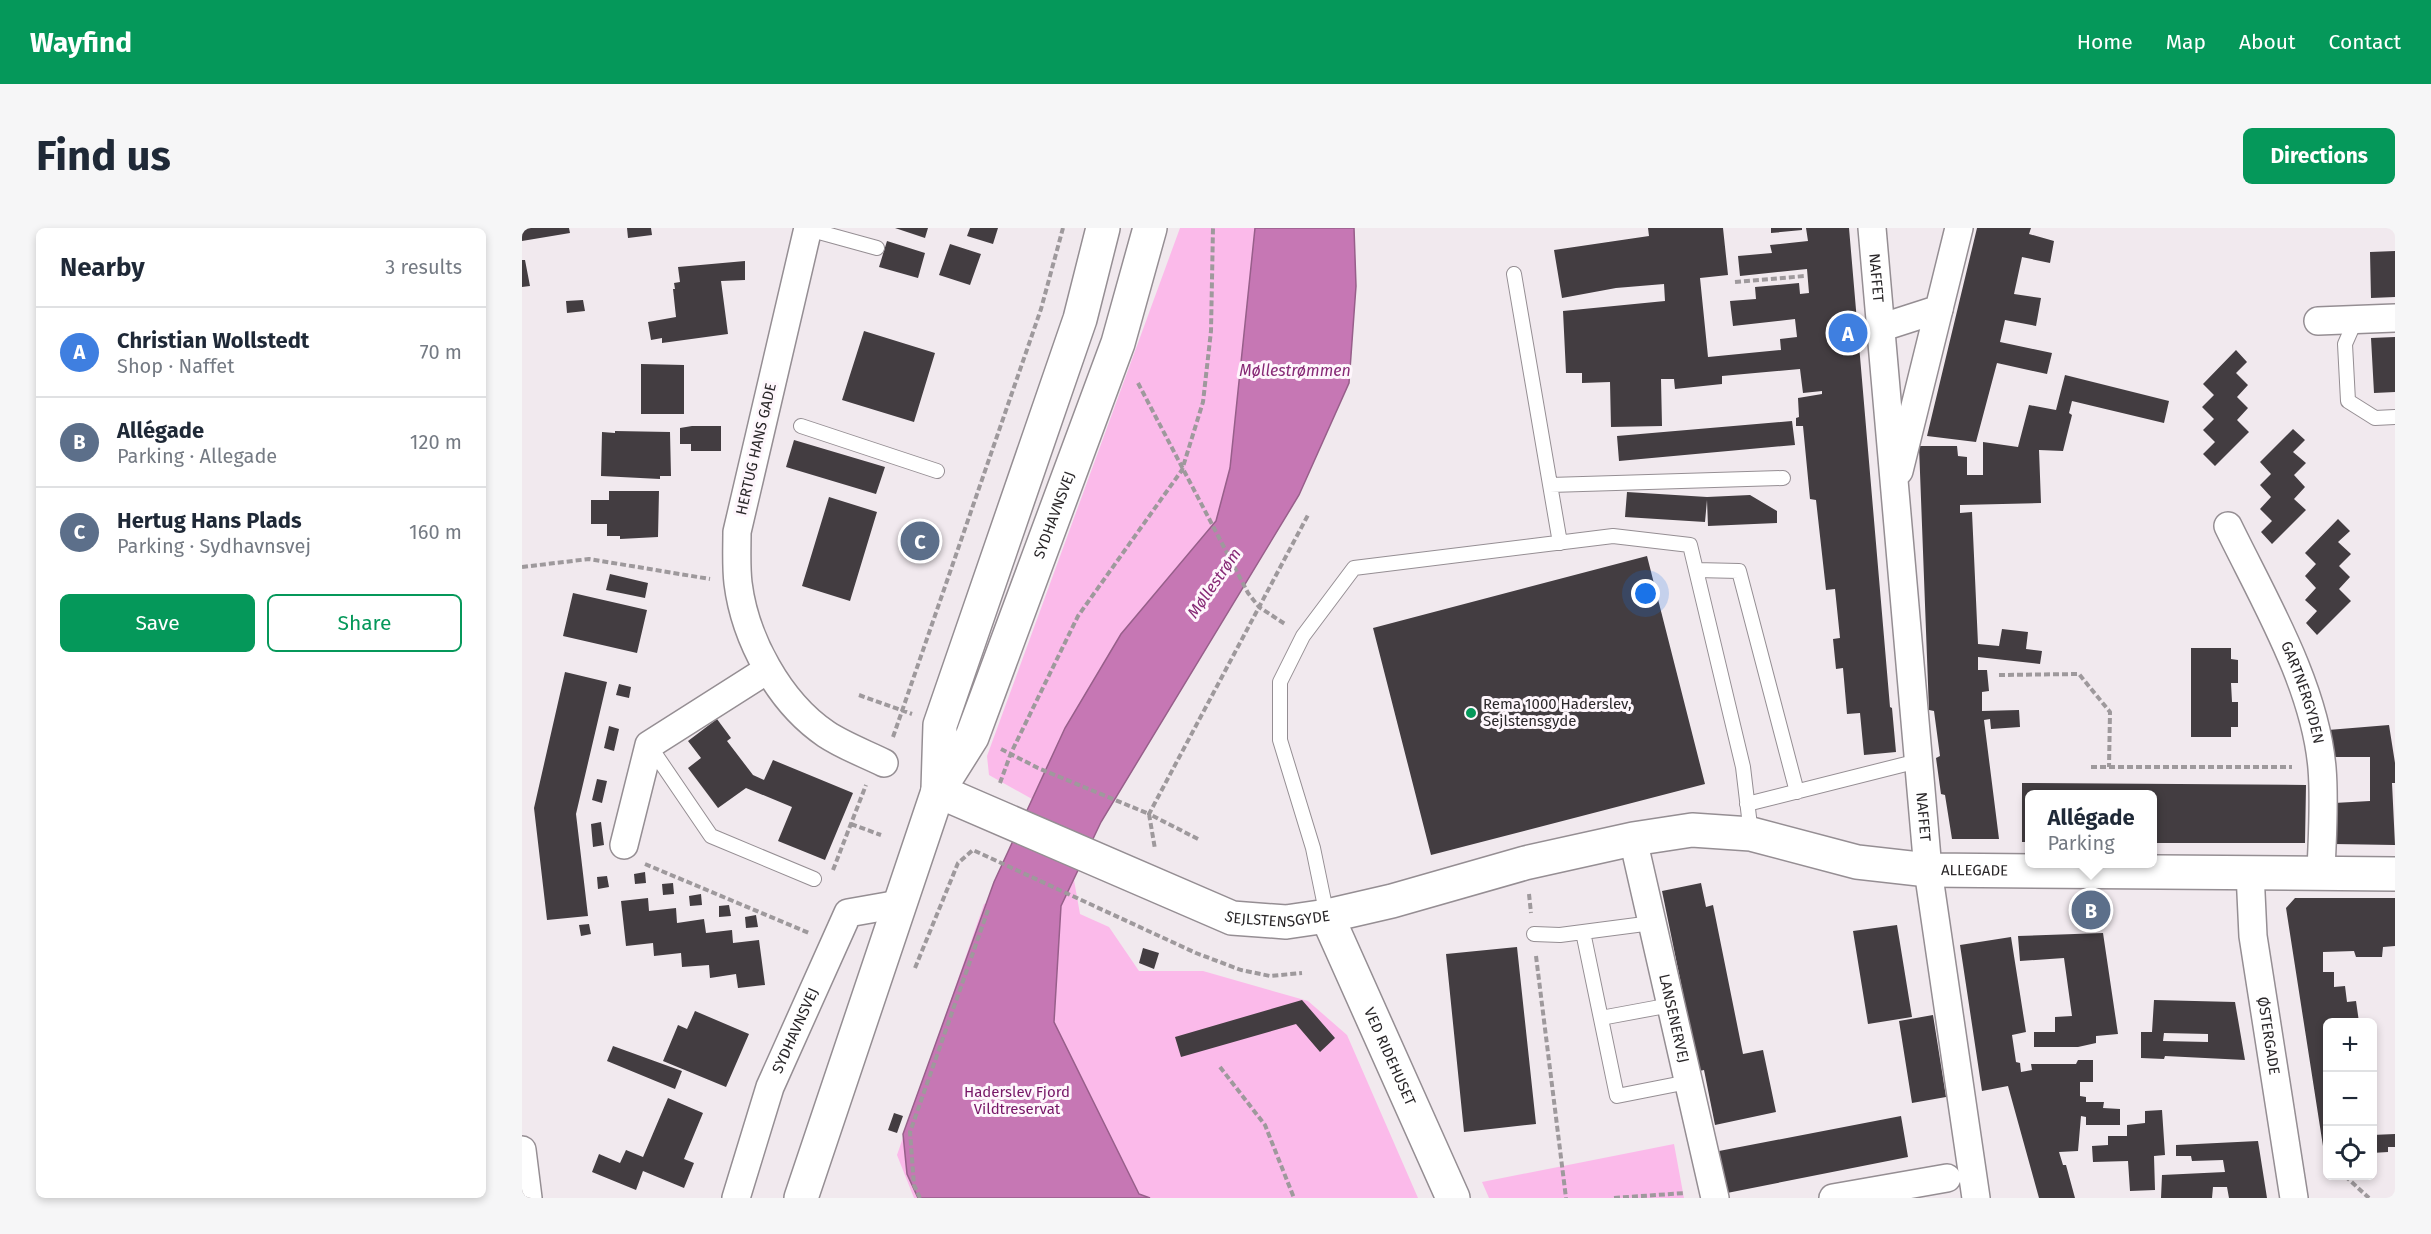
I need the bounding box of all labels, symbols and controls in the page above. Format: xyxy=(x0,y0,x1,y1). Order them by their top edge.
text: Wayfind xyxy=(30,26,132,59)
text: Home xyxy=(2077,29,2133,55)
text: Map xyxy=(2166,29,2206,55)
text: About xyxy=(2239,29,2296,55)
text: Contact xyxy=(2329,29,2401,55)
button: Directions xyxy=(2243,128,2395,184)
text: Find us xyxy=(36,131,171,181)
text: Nearby xyxy=(60,252,145,283)
street label: NAFFET xyxy=(1865,252,1887,303)
text: 3 results xyxy=(385,255,462,279)
pin: A xyxy=(1828,310,1868,356)
text: Christian Wollstedt xyxy=(117,327,309,354)
text: A xyxy=(74,340,85,364)
text: 70 m xyxy=(420,340,462,364)
text: Shop · Naffet xyxy=(117,354,234,378)
water label: Møllestrømmen xyxy=(1239,361,1351,380)
street label: HERTUG HANS GADE xyxy=(732,381,780,517)
text: Allégade xyxy=(117,417,204,444)
text: B xyxy=(73,430,86,454)
text: 120 m xyxy=(410,430,462,454)
text: Parking · Allegade xyxy=(117,444,277,468)
street label: SYDHAVNSVEJ xyxy=(1030,469,1079,561)
text: Hertug Hans Plads xyxy=(117,507,302,534)
pin: C xyxy=(900,518,940,564)
text: C xyxy=(74,520,85,544)
text: 160 m xyxy=(409,520,462,544)
text: Parking · Sydhavnsvej xyxy=(117,534,311,558)
water label: Møllestrøm xyxy=(1183,545,1245,621)
your location xyxy=(1631,579,1660,608)
button: Save xyxy=(60,594,255,652)
button: Share xyxy=(267,594,462,652)
street label: GARTNERGYDEN xyxy=(2277,638,2328,745)
place label: Rema 1000 Haderslev, Sejlstensgyde xyxy=(1483,695,1632,730)
marker: Rema 1000 Haderslev, Sejlstensgyde xyxy=(1464,706,1478,720)
popup xyxy=(2025,790,2157,868)
street label: NAFFET xyxy=(1912,791,1934,842)
text: Allégade xyxy=(2047,804,2135,831)
text: Parking xyxy=(2047,831,2115,855)
street label: ALLEGADE xyxy=(1941,861,2008,880)
pin: B xyxy=(2072,888,2110,932)
street label: SEJLSTENSGYDE xyxy=(1222,907,1331,931)
street label: LANSENERVEJ xyxy=(1655,972,1693,1065)
street label: SYDHAVNSVEJ xyxy=(768,985,822,1076)
street label: ØSTERGADE xyxy=(2254,995,2284,1076)
street label: VED RIDEHUSET xyxy=(1360,1005,1420,1109)
map controls xyxy=(2323,1018,2377,1180)
button: + xyxy=(2323,1018,2377,1072)
button: − xyxy=(2323,1072,2377,1126)
park label: Haderslev Fjord Vildtreservat xyxy=(964,1083,1070,1118)
button: locate xyxy=(2323,1126,2377,1180)

